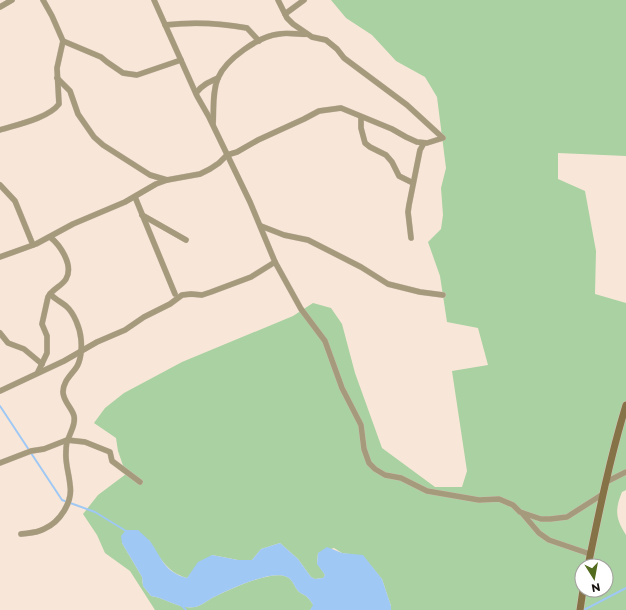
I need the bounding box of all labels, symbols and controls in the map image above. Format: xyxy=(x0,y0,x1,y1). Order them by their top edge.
north arrow xyxy=(574,558,614,598)
text: N xyxy=(590,580,602,596)

